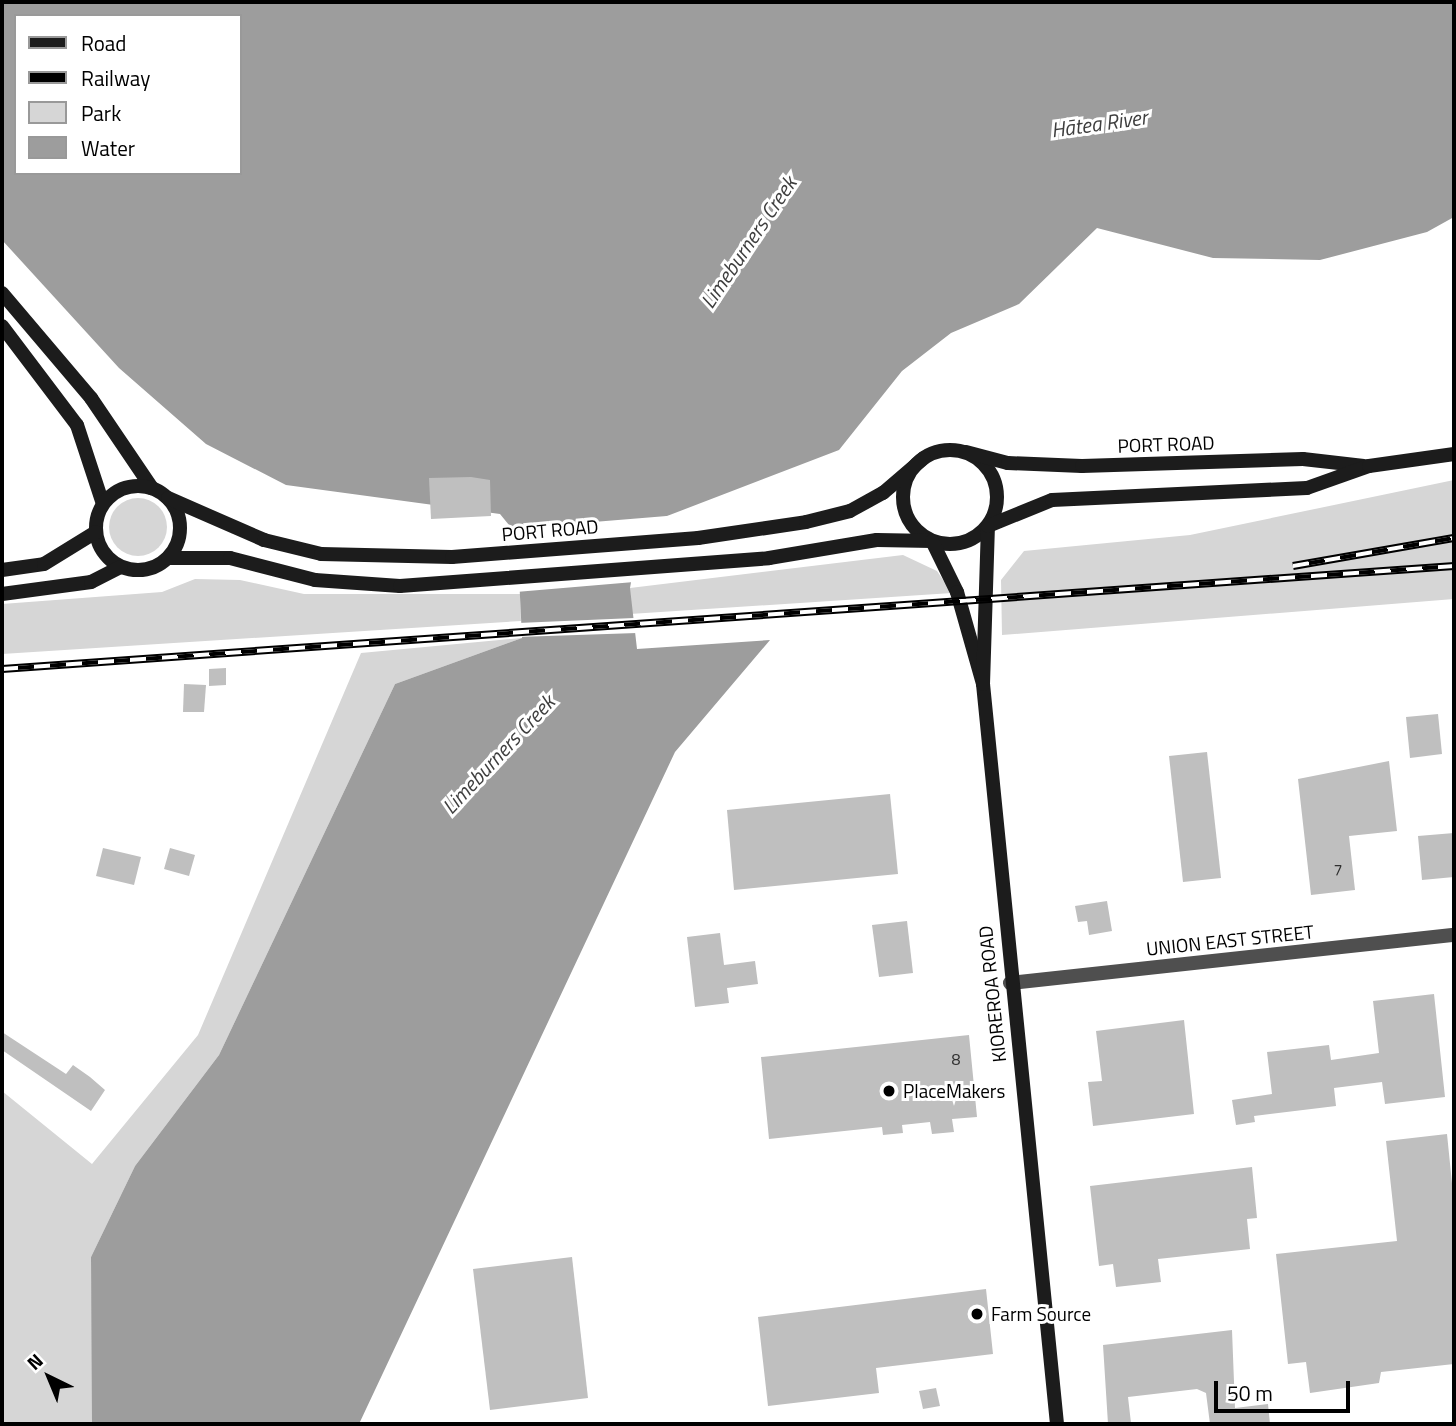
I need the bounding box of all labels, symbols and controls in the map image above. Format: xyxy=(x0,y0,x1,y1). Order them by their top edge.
legend xyxy=(14,14,242,175)
text: Road xyxy=(81,27,126,59)
text: Railway xyxy=(81,62,150,94)
text: Park xyxy=(81,97,121,129)
water label: Hātea River xyxy=(1049,104,1149,142)
text: Water xyxy=(81,132,135,164)
water label: Limeburners Creek xyxy=(695,171,801,313)
street label: PORT ROAD xyxy=(1117,431,1215,457)
street label: PORT ROAD xyxy=(501,514,599,546)
water label: Limeburners Creek xyxy=(437,689,559,819)
house number: 7 xyxy=(1334,859,1342,879)
street label: UNION EAST STREET xyxy=(1145,920,1315,960)
street label: KIOREROA ROAD xyxy=(973,925,1011,1063)
house number: 8 xyxy=(952,1049,960,1069)
place label: PlaceMakers xyxy=(903,1080,1005,1102)
marker: PlaceMakers xyxy=(881,1083,897,1099)
place label: Farm Source xyxy=(991,1303,1091,1325)
marker: Farm Source xyxy=(969,1306,985,1322)
north arrow xyxy=(14,1342,84,1412)
text: N xyxy=(20,1346,49,1376)
scale bar xyxy=(1218,1366,1354,1410)
text: 50 m xyxy=(1227,1377,1273,1409)

